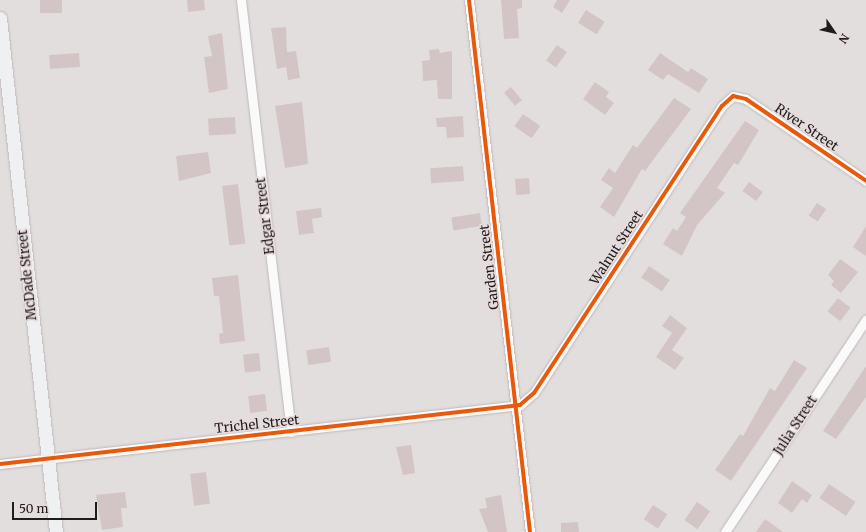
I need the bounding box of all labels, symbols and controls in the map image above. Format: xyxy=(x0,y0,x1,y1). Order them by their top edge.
north arrow xyxy=(814,12,854,52)
text: N xyxy=(836,31,852,46)
street label: River Street xyxy=(771,101,841,155)
street label: Edgar Street xyxy=(254,177,278,255)
street label: Walnut Street xyxy=(587,208,647,288)
street label: Garden Street xyxy=(477,224,503,310)
street label: McDade Street xyxy=(15,229,41,321)
street label: Julia Street xyxy=(771,393,821,459)
street label: Trichel Street xyxy=(214,413,300,437)
scale bar xyxy=(14,494,99,520)
text: 50 m xyxy=(19,501,48,516)

